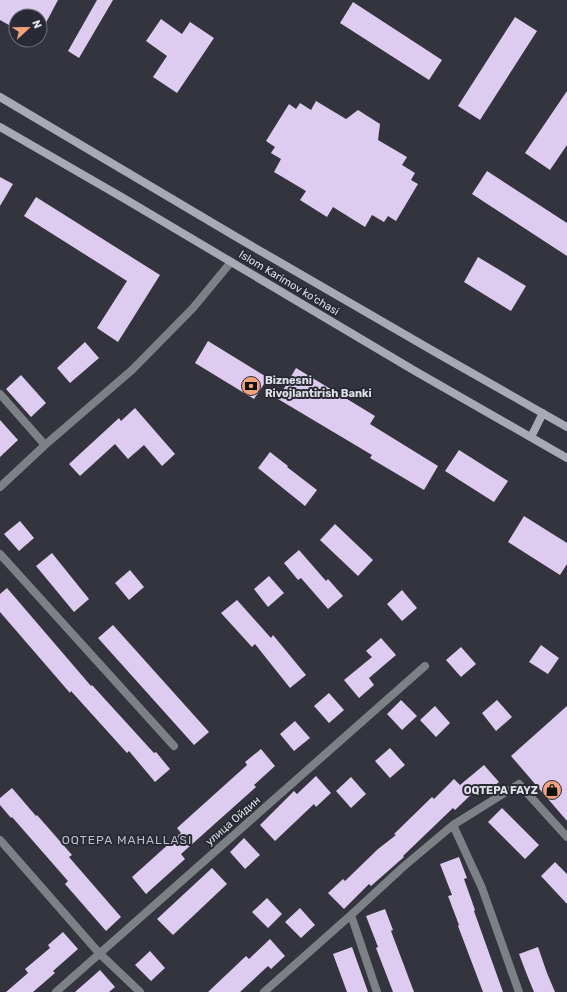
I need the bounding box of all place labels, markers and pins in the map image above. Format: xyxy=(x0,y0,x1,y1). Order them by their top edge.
place label: Biznesni Rivojlantirish Banki xyxy=(265,374,372,400)
bank icon: Biznesni Rivojlantirish Banki xyxy=(240,375,262,397)
shop icon: OQTEPA FAYZ xyxy=(541,779,563,801)
place label: OQTEPA FAYZ xyxy=(464,784,538,797)

